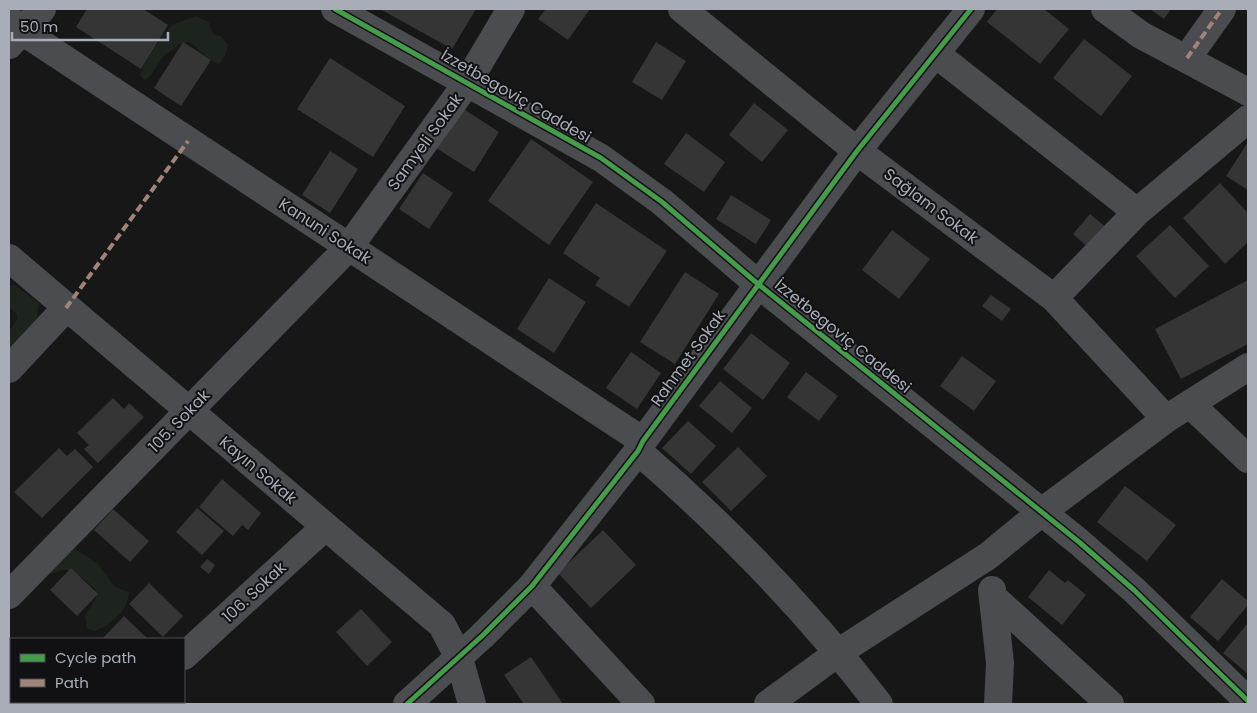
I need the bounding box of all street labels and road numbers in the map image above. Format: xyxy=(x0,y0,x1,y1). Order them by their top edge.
street label: İzzetbegoviç Caddesi xyxy=(437,44,595,148)
street label: Samyeli Sokak xyxy=(382,88,468,195)
street label: Sağlam Sokak xyxy=(879,163,984,250)
street label: Kanuni Sokak xyxy=(274,192,376,270)
street label: İzzetbegoviç Caddesi xyxy=(770,274,916,398)
street label: Rahmet Sokak xyxy=(645,304,731,411)
street label: 105. Sokak xyxy=(143,384,216,458)
street label: Kayın Sokak xyxy=(214,431,302,510)
street label: 106. Sokak xyxy=(217,556,292,628)

